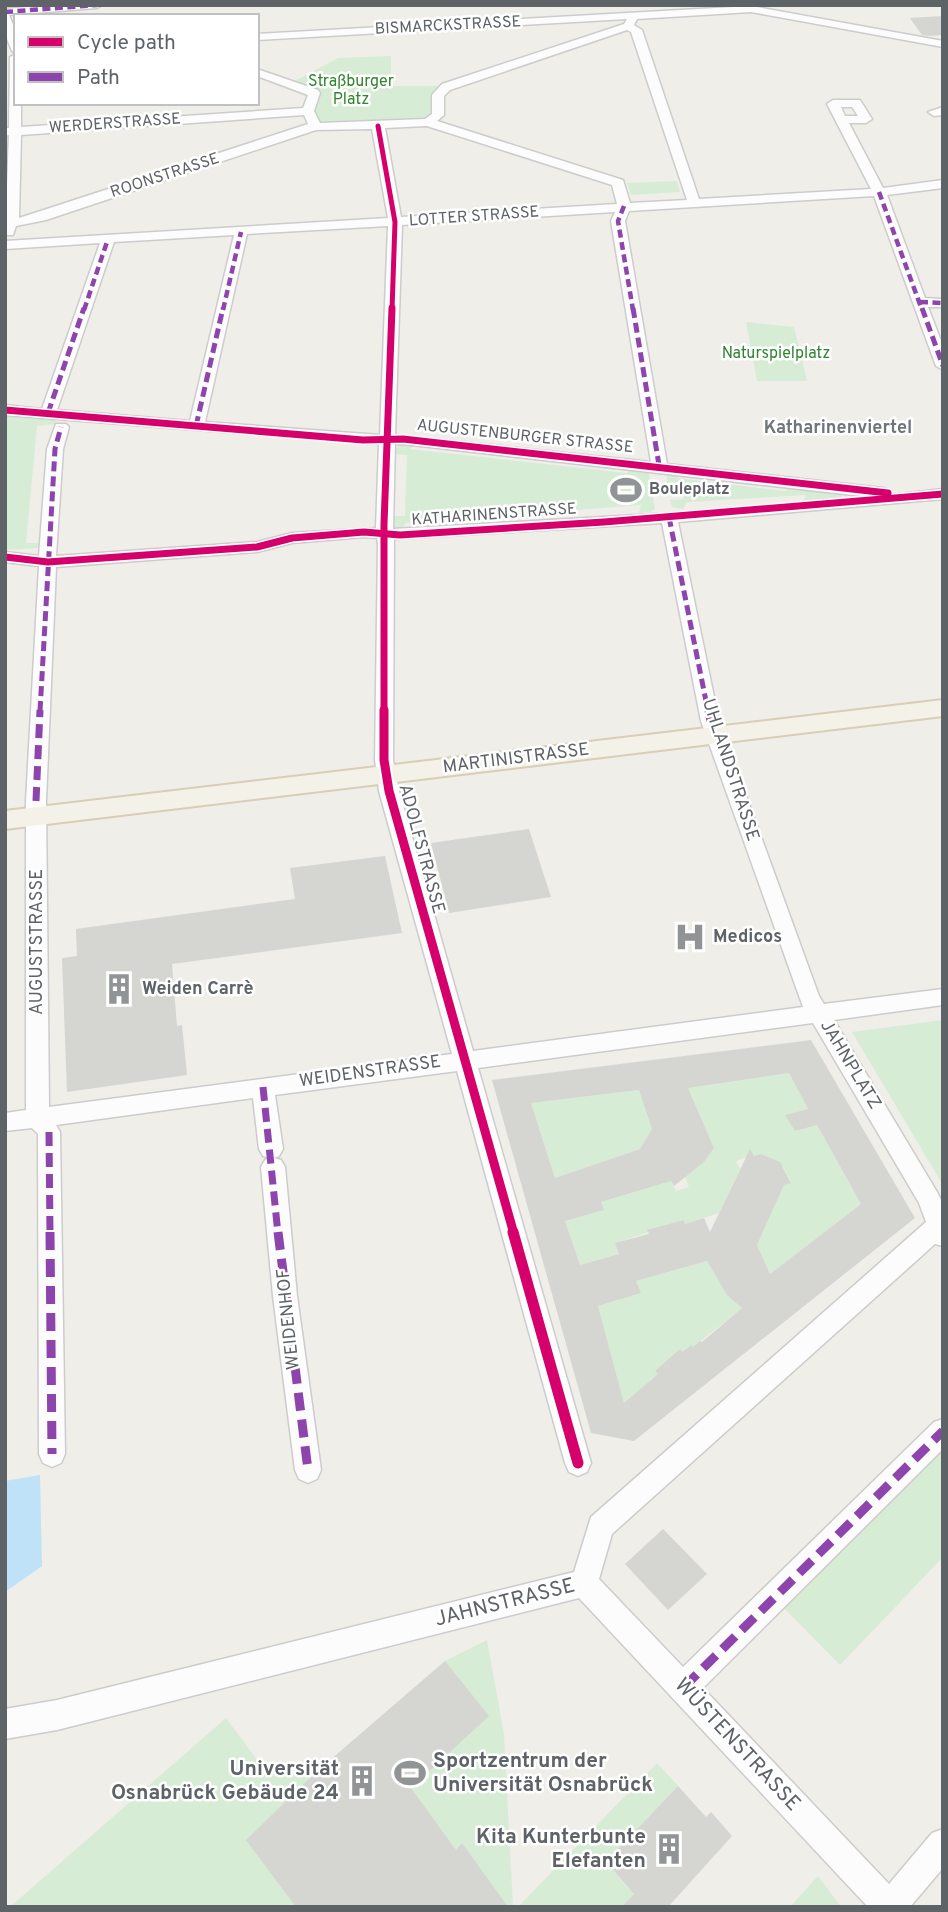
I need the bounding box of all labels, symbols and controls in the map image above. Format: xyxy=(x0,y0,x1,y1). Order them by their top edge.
street label: BISMARCKSTRASSE xyxy=(374,12,522,40)
legend xyxy=(14,14,259,105)
text: Cycle path xyxy=(77,30,176,57)
text: Path xyxy=(77,65,120,92)
park label: Straßburger Platz xyxy=(308,72,394,110)
street label: WERDERSTRASSE xyxy=(48,109,182,139)
street label: ROONSTRASSE xyxy=(108,149,222,203)
street label: LOTTER STRASSE xyxy=(408,202,540,232)
park label: Naturspielplatz xyxy=(722,344,830,364)
street label: AUGUSTENBURGER STRASSE xyxy=(416,416,634,458)
district label: Katharinenviertel xyxy=(764,417,912,440)
sports icon: Bouleplatz xyxy=(609,473,643,507)
place label: Bouleplatz xyxy=(649,480,730,500)
street label: KATHARINENSTRASSE xyxy=(411,499,577,531)
street label: UHLANDSTRASSE xyxy=(696,696,764,844)
street label: MARTINISTRASSE xyxy=(441,739,591,779)
street label: ADOLFSTRASSE xyxy=(393,781,449,917)
street label: AUGUSTSTRASSE xyxy=(26,869,49,1015)
hospital icon: Medicos xyxy=(673,920,707,954)
place label: Medicos xyxy=(713,926,782,949)
building icon: Weiden Carrè xyxy=(102,972,136,1006)
place label: Weiden Carrè xyxy=(142,978,254,1001)
street label: JAHNPLATZ xyxy=(814,1016,886,1114)
street label: WEIDENSTRASSE xyxy=(298,1051,442,1093)
street label: WEIDENHOF xyxy=(272,1267,306,1371)
street label: JAHNSTRASSE xyxy=(432,1573,578,1633)
street label: WÜSTENSTRASSE xyxy=(668,1672,806,1818)
place label: Sportzentrum der Universität Osnabrück xyxy=(433,1748,653,1799)
place label: Universität Osnabrück Gebäude 24 xyxy=(111,1756,339,1807)
sports icon: Sportzentrum der Universität Osnabrück xyxy=(393,1756,427,1790)
building icon: Universität Osnabrück Gebäude 24 xyxy=(345,1764,379,1798)
place label: Kita Kunterbunte Elefanten xyxy=(476,1824,646,1875)
building icon: Kita Kunterbunte Elefanten xyxy=(652,1832,686,1866)

